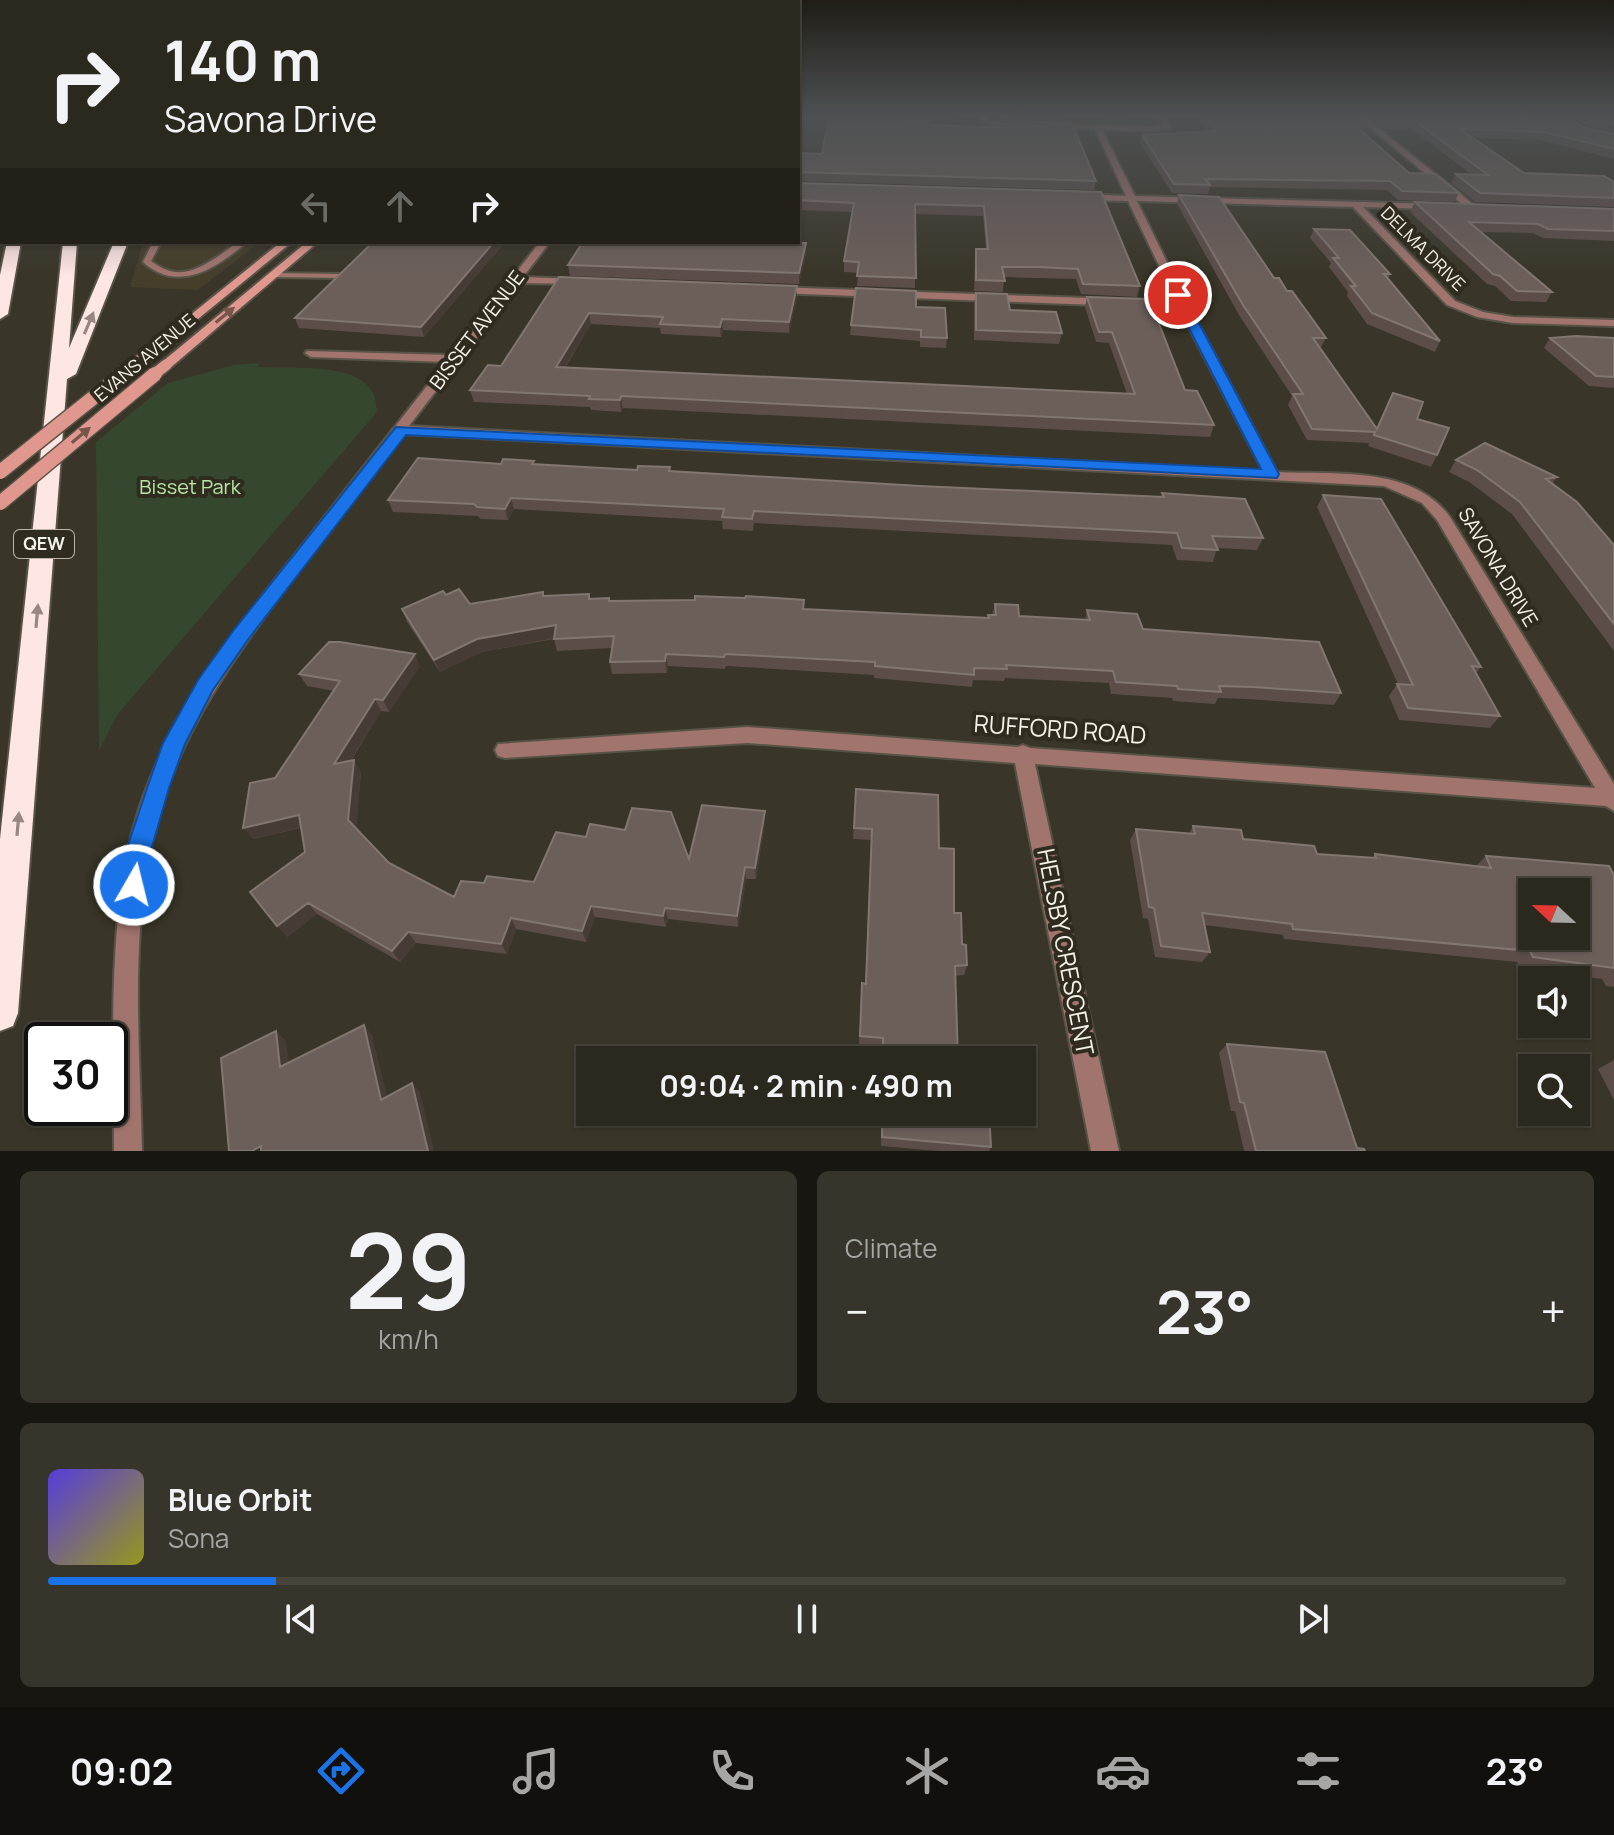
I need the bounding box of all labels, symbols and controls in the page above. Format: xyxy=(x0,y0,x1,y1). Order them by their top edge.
text: 140 m xyxy=(164,21,321,98)
icon: right xyxy=(32,32,136,136)
text: Savona Drive xyxy=(164,94,377,143)
icon: left xyxy=(294,184,338,228)
icon: ahead xyxy=(378,184,422,228)
icon: right xyxy=(462,184,506,228)
street label: DELMA DRIVE xyxy=(1376,201,1471,296)
pin xyxy=(1144,261,1212,329)
street label: BISSET AVENUE xyxy=(423,265,530,395)
icon: arrive xyxy=(1156,273,1200,317)
one-way arrow xyxy=(215,307,235,323)
street label: EVANS AVENUE xyxy=(89,308,200,407)
one-way arrow xyxy=(82,311,95,334)
one-way arrow xyxy=(71,427,91,444)
park label: Bisset Park xyxy=(139,473,242,500)
street label: SAVONA DRIVE xyxy=(1452,502,1545,631)
road number: QEW xyxy=(14,530,74,558)
one-way arrow xyxy=(31,603,44,628)
street label: RUFFORD ROAD xyxy=(973,706,1147,751)
one-way arrow xyxy=(12,811,25,836)
position arrow xyxy=(92,843,176,927)
street label: HELSBY CRESCENT xyxy=(1030,845,1103,1059)
north arrow xyxy=(1518,878,1590,950)
map controls xyxy=(1518,878,1590,1126)
button: sound xyxy=(1518,966,1590,1038)
speed limit sign: 30 xyxy=(24,1022,128,1126)
button: search xyxy=(1518,1054,1590,1126)
text: 09:04 · 2 min · 490 m xyxy=(659,1065,953,1106)
text: 29 xyxy=(345,1198,472,1340)
text: Climate xyxy=(845,1230,937,1266)
text: 23° xyxy=(1156,1270,1254,1352)
text: − xyxy=(845,1281,869,1341)
text: + xyxy=(1541,1281,1566,1341)
text: km/h xyxy=(378,1321,439,1357)
text: Blue Orbit xyxy=(168,1479,313,1520)
text: Sona xyxy=(168,1520,229,1556)
icon: previous xyxy=(279,1597,323,1641)
icon: pause xyxy=(785,1597,829,1641)
icon: next xyxy=(1291,1597,1335,1641)
icon: directions xyxy=(313,1743,369,1799)
icon: music xyxy=(508,1743,564,1799)
icon: phone xyxy=(704,1743,760,1799)
icon: climate xyxy=(899,1743,955,1799)
icon: car xyxy=(1095,1743,1151,1799)
icon: filters xyxy=(1290,1743,1346,1799)
text: 09:02 xyxy=(70,1747,173,1796)
text: 23° xyxy=(1486,1747,1544,1796)

